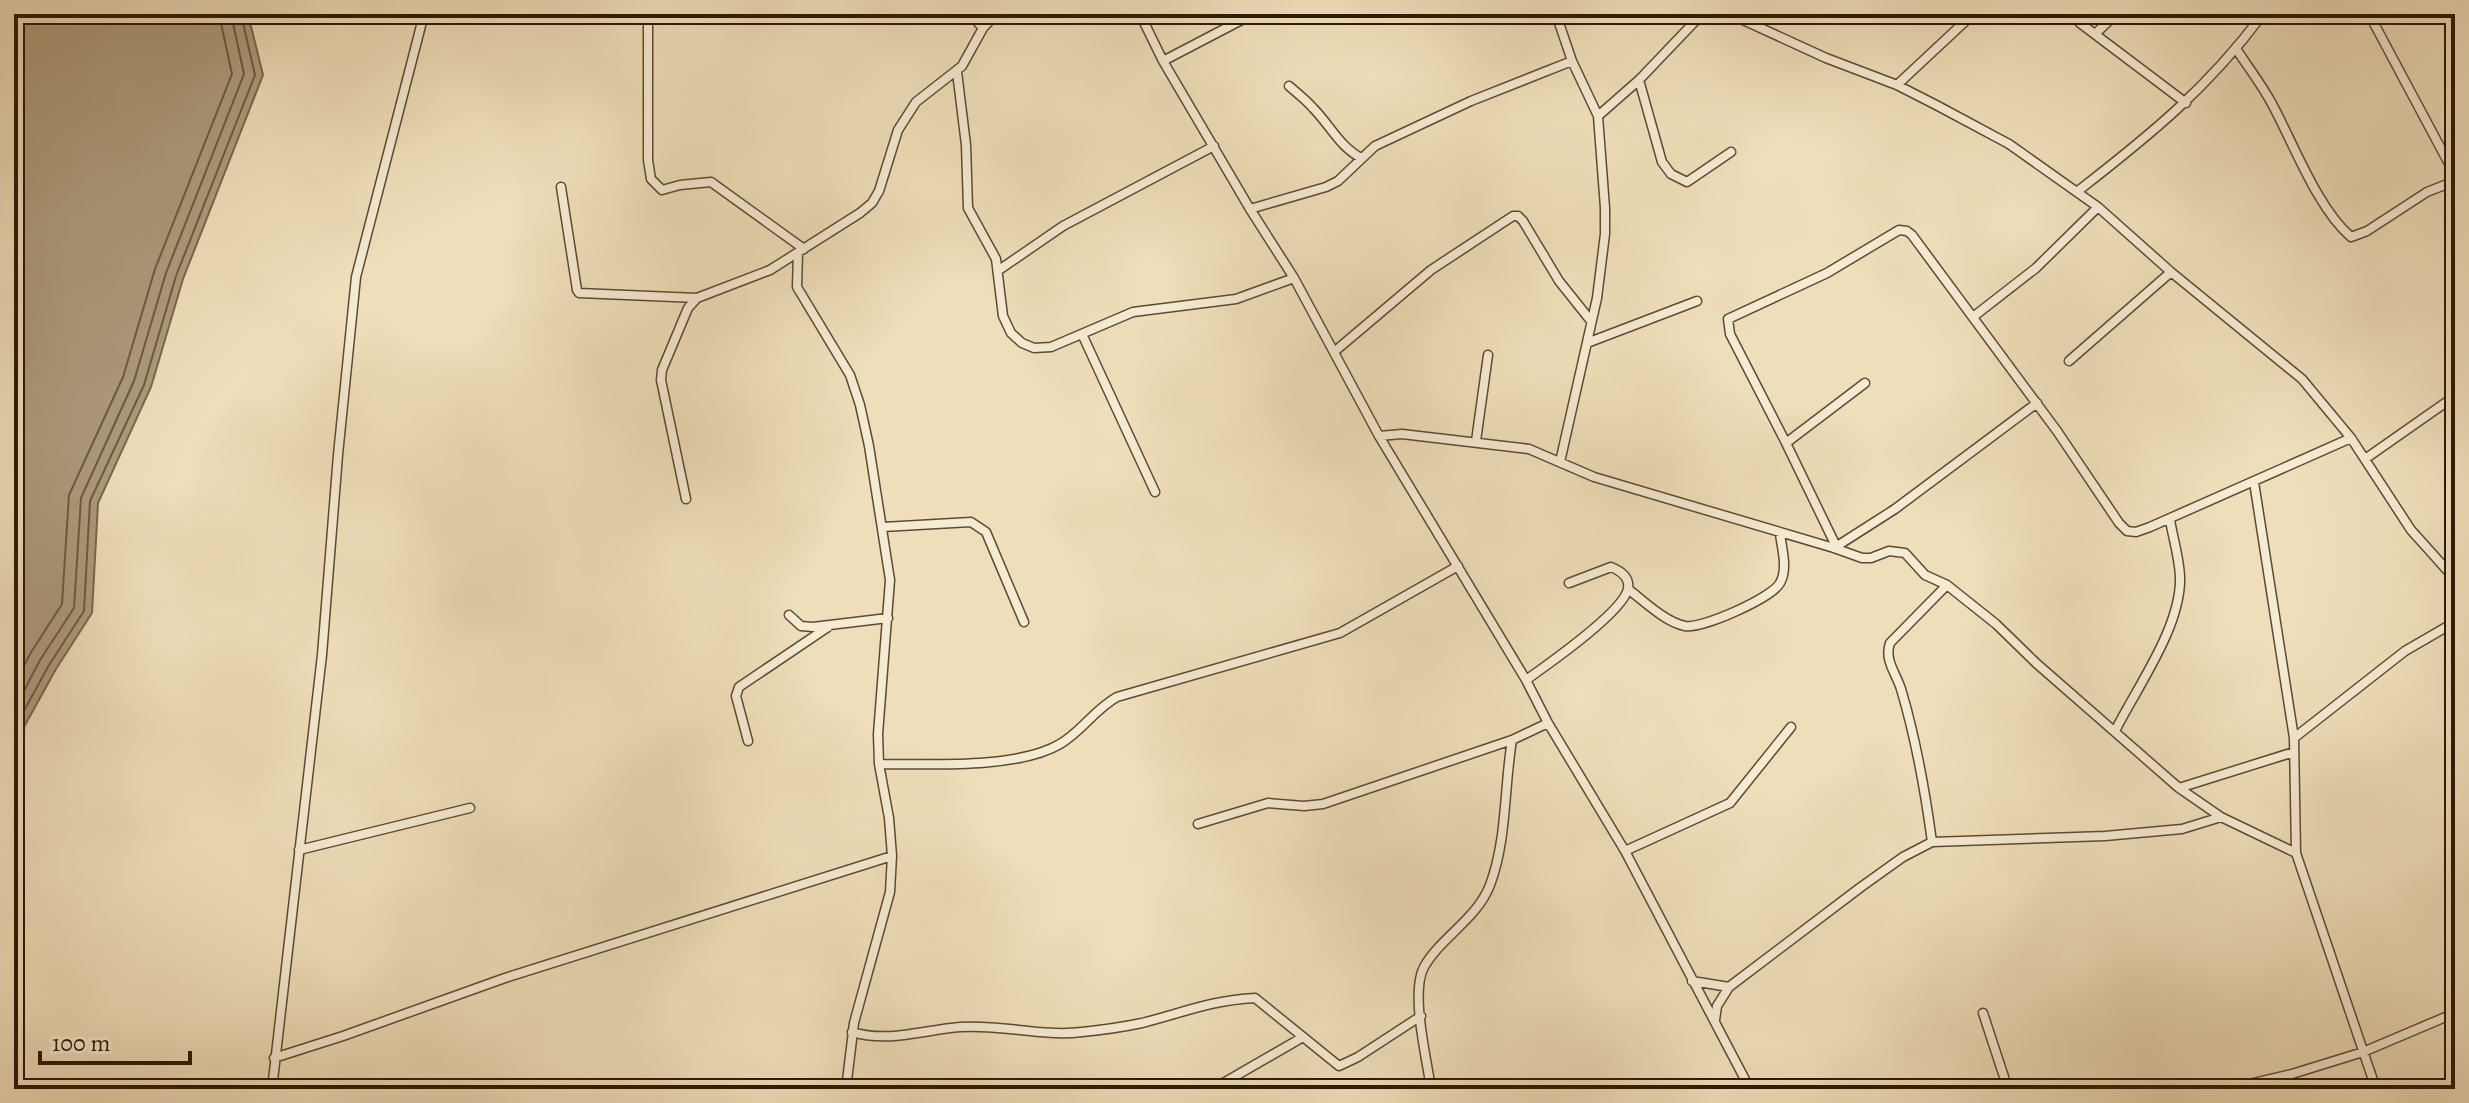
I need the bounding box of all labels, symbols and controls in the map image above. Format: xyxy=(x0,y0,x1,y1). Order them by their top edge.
scale bar xyxy=(40,1015,190,1065)
text: 100 m xyxy=(52,1027,111,1059)

